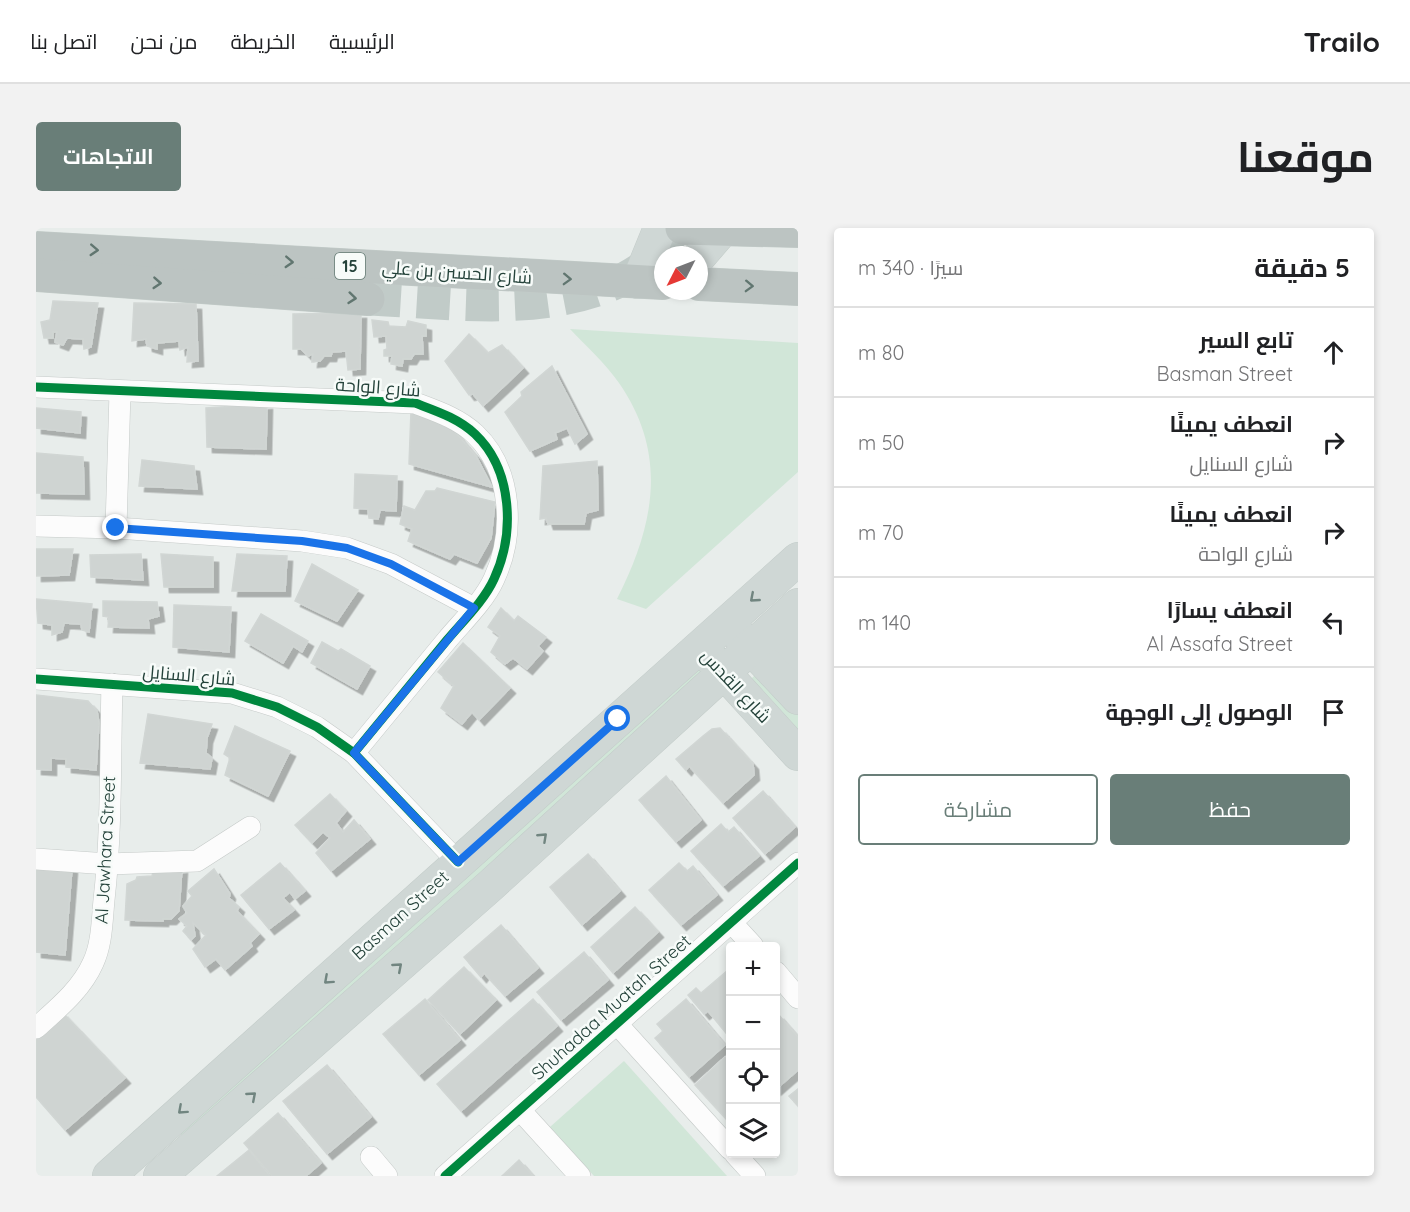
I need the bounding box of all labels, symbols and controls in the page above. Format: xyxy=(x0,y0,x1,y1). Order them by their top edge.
text: Trailo xyxy=(1303,24,1380,59)
text: اتصل بنا xyxy=(30,28,98,54)
text: من نحن xyxy=(131,28,197,54)
text: الخريطة xyxy=(230,28,296,54)
text: الرئيسية xyxy=(329,28,395,54)
button: الاتجاهات xyxy=(36,122,181,191)
text: موقعنا xyxy=(1237,130,1374,183)
one-way arrow xyxy=(90,244,99,257)
north arrow xyxy=(654,246,708,300)
text: 5 دقيقة xyxy=(1254,251,1350,284)
road number: 15 xyxy=(335,253,365,279)
street label: شارع الحسين بن علي xyxy=(381,255,533,292)
text: سيرًا · 340 m xyxy=(858,255,963,280)
one-way arrow xyxy=(285,256,294,269)
one-way arrow xyxy=(563,273,572,285)
one-way arrow xyxy=(153,276,162,289)
one-way arrow xyxy=(744,280,753,293)
one-way arrow xyxy=(347,291,356,304)
text: تابع السير xyxy=(1199,326,1293,354)
icon: ahead xyxy=(1317,336,1350,369)
text: 80 m xyxy=(858,340,904,365)
text: Basman Street xyxy=(1156,361,1293,386)
street label: شارع الواحة xyxy=(335,373,421,402)
text: انعطف يمينًا xyxy=(1170,410,1293,438)
icon: right xyxy=(1317,426,1350,459)
text: 50 m xyxy=(858,430,905,455)
text: شارع السنايل xyxy=(1190,451,1293,476)
text: انعطف يمينًا xyxy=(1170,500,1293,528)
route end xyxy=(102,514,128,540)
icon: right xyxy=(1317,516,1350,549)
text: 70 m xyxy=(858,520,904,545)
text: شارع الواحة xyxy=(1198,541,1293,566)
one-way arrow xyxy=(750,591,761,602)
text: انعطف يسارًا xyxy=(1167,596,1293,624)
icon: left xyxy=(1317,606,1350,639)
text: 140 m xyxy=(858,610,911,635)
text: Al Assafa Street xyxy=(1147,631,1293,656)
street label: شارع القدس xyxy=(695,644,776,728)
street label: شارع السنايل xyxy=(142,659,236,692)
icon: arrive xyxy=(1317,696,1350,729)
text: الوصول إلى الوجهة xyxy=(1105,698,1293,726)
route start xyxy=(604,705,630,731)
button: مشاركة xyxy=(858,774,1098,845)
button: حفظ xyxy=(1110,774,1350,845)
street label: Al Jawhara Street xyxy=(90,775,120,925)
one-way arrow xyxy=(537,833,547,844)
street label: Basman Street xyxy=(347,865,453,965)
street label: Shuhadaa Muatah Street xyxy=(526,929,696,1085)
map controls xyxy=(726,942,780,1158)
button: + xyxy=(726,942,780,996)
one-way arrow xyxy=(391,963,402,974)
one-way arrow xyxy=(324,973,334,984)
button: − xyxy=(726,996,780,1050)
button: locate xyxy=(726,1050,780,1104)
one-way arrow xyxy=(245,1092,256,1103)
one-way arrow xyxy=(178,1103,189,1114)
button: layers xyxy=(726,1104,780,1158)

